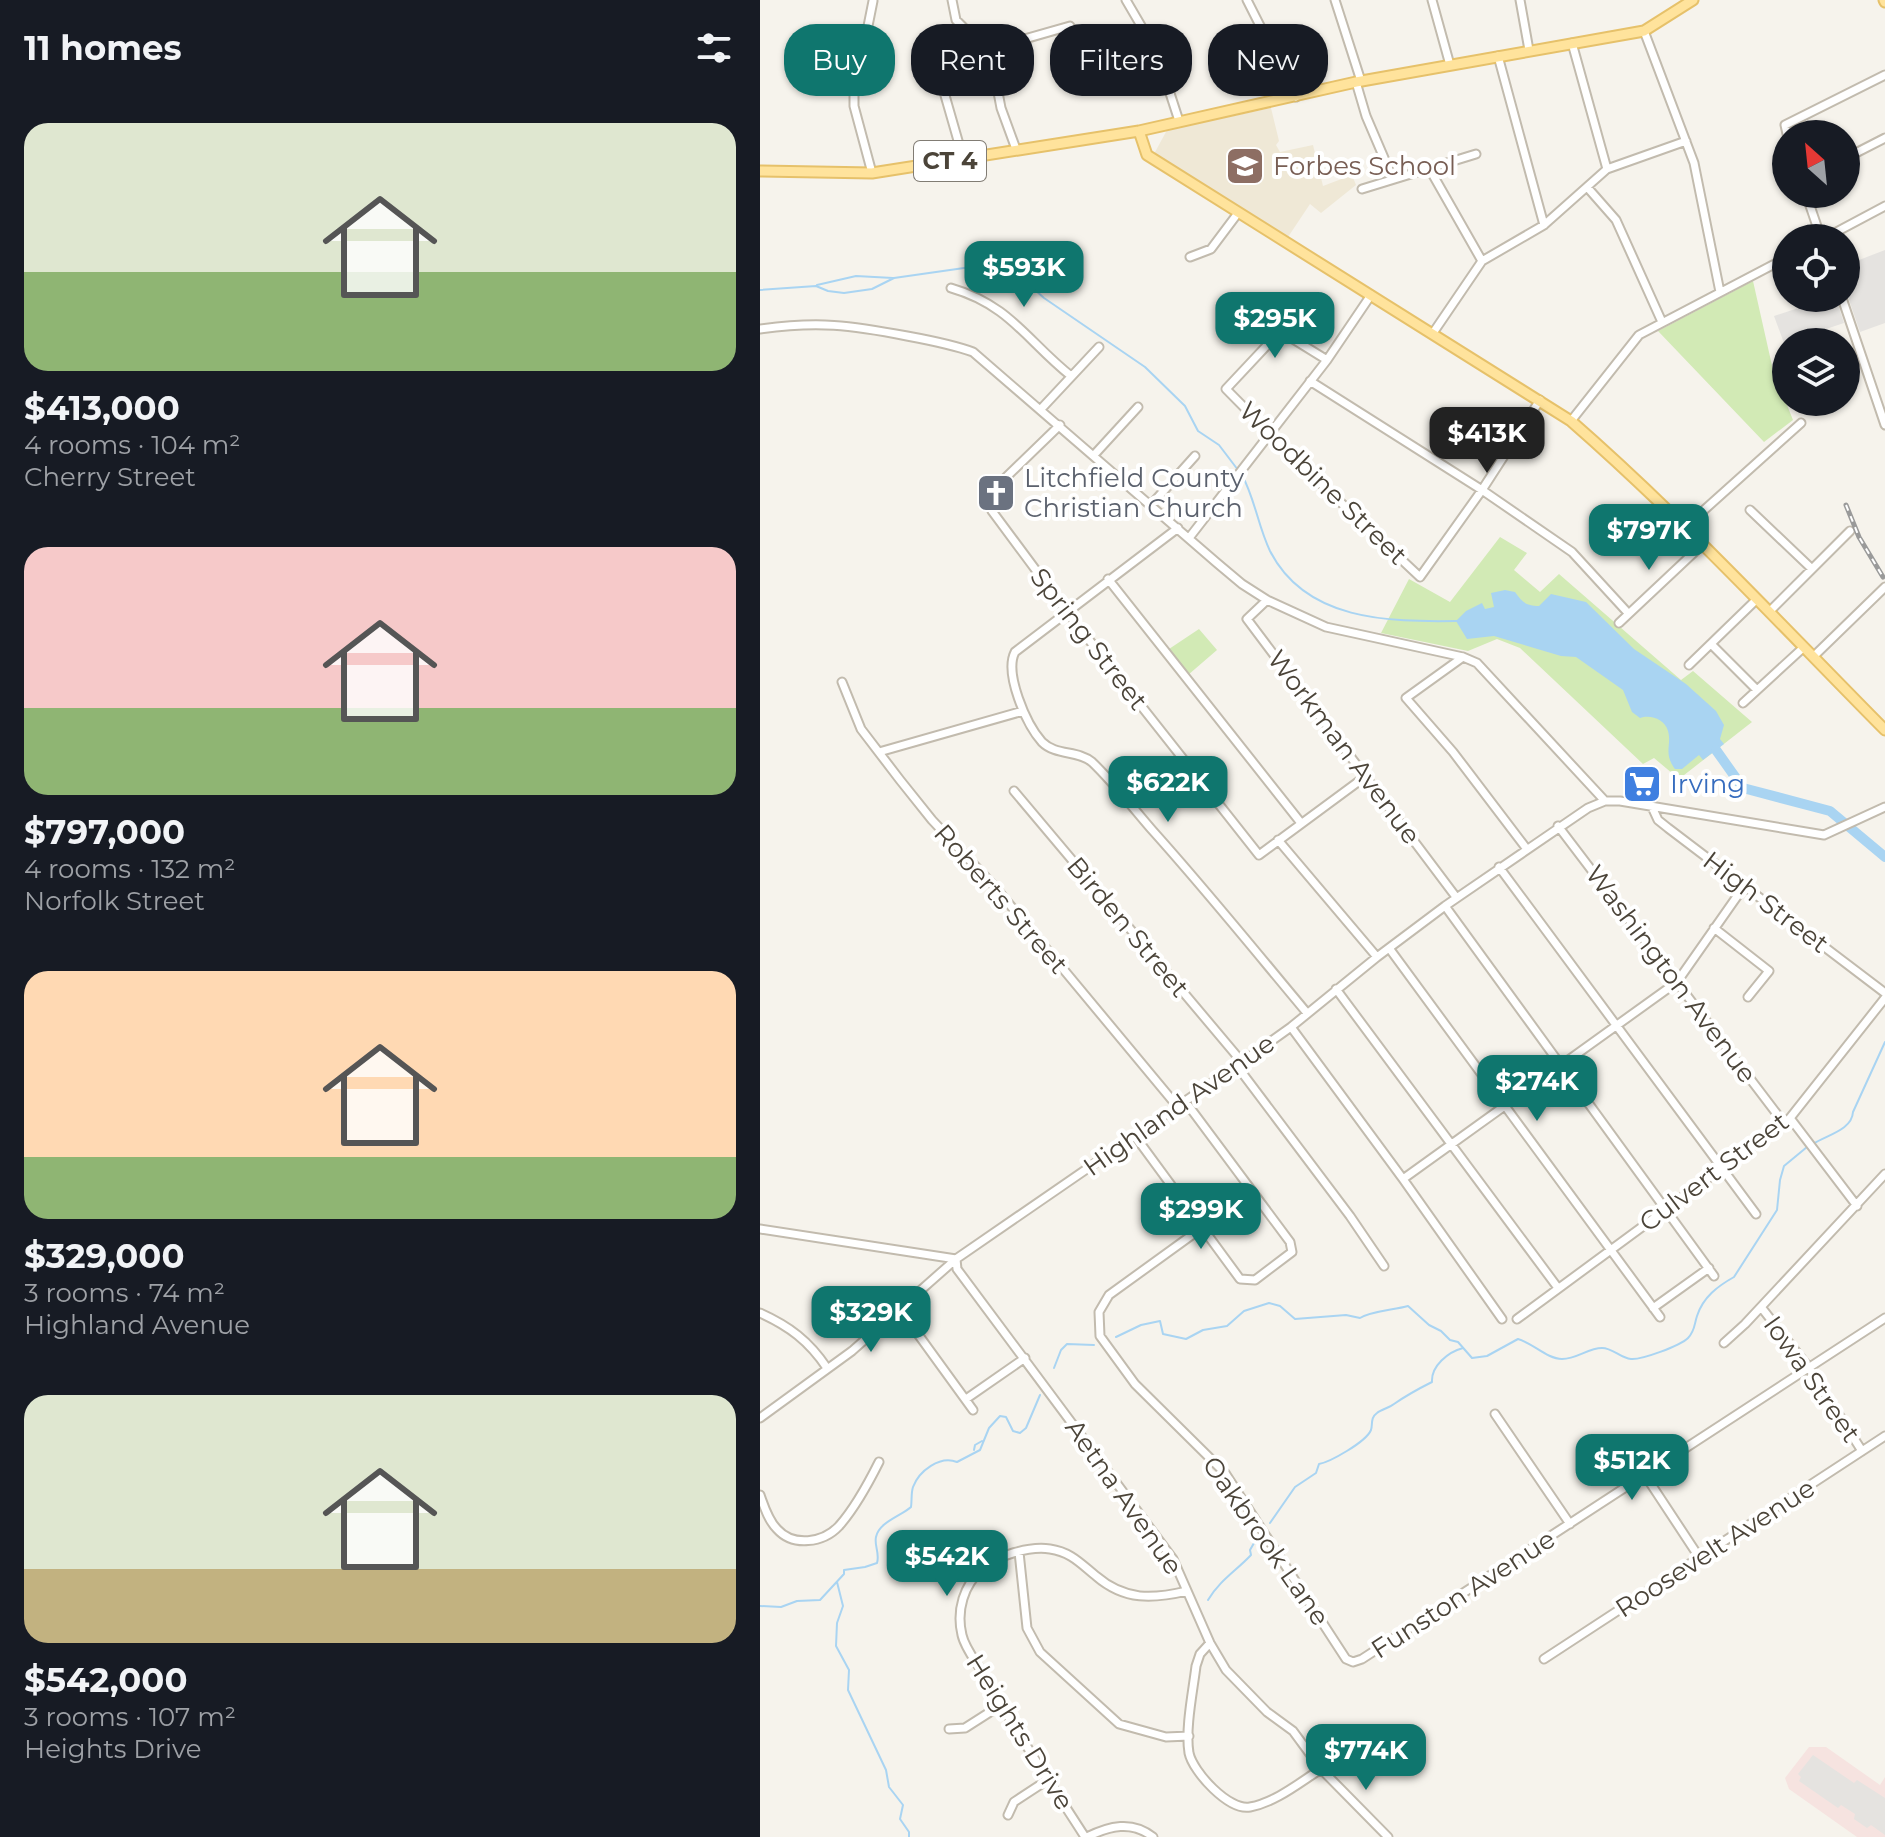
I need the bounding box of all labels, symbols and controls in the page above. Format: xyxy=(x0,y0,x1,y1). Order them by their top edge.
chip: Buy xyxy=(784,24,895,96)
chip: Rent xyxy=(911,24,1034,96)
chip: Filters xyxy=(1050,24,1192,96)
chip: New xyxy=(1208,24,1328,96)
icon: filters xyxy=(692,26,736,70)
text: 11 homes xyxy=(24,27,182,69)
north arrow xyxy=(1772,120,1860,208)
map controls xyxy=(1772,120,1860,416)
road number: CT 4 xyxy=(914,141,986,181)
school or university icon: Forbes School xyxy=(1224,145,1266,187)
place label: Forbes School xyxy=(1273,150,1456,182)
icon: home xyxy=(308,175,452,319)
button: locate xyxy=(1772,224,1860,312)
pin: $593K xyxy=(968,241,1080,309)
text: $593K xyxy=(983,251,1066,283)
pin: $295K xyxy=(1219,292,1331,360)
text: $295K xyxy=(1233,302,1317,334)
button: layers xyxy=(1772,328,1860,416)
text: $413,000 xyxy=(24,387,180,429)
street label: Woodbine Street xyxy=(1232,395,1414,571)
pin: $413K xyxy=(1431,407,1543,475)
text: $413K xyxy=(1448,417,1526,449)
text: 4 rooms · 104 m² xyxy=(24,429,241,461)
text: Cherry Street xyxy=(24,461,196,493)
place label: Litchfield County Christian Church xyxy=(1024,462,1245,524)
church icon: Litchfield County Christian Church xyxy=(975,472,1017,514)
pin: $797K xyxy=(1593,504,1705,572)
text: $797K xyxy=(1607,514,1691,546)
street label: Spring Street xyxy=(1024,562,1154,716)
icon: home xyxy=(308,599,452,743)
street label: Workman Avenue xyxy=(1261,644,1427,850)
pin: $622K xyxy=(1112,756,1224,824)
supermarket icon: Irving xyxy=(1621,763,1663,805)
text: $622K xyxy=(1126,766,1210,798)
place label: Irving xyxy=(1670,768,1745,800)
text: $797,000 xyxy=(24,811,185,853)
street label: Roberts Street xyxy=(927,818,1075,980)
street label: High Street xyxy=(1697,844,1835,960)
street label: Birden Street xyxy=(1060,850,1196,1004)
text: 4 rooms · 132 m² xyxy=(24,853,235,885)
street label: Washington Avenue xyxy=(1579,859,1763,1089)
text: Norfolk Street xyxy=(24,885,205,917)
icon: home xyxy=(308,1023,452,1167)
street label: Highland Avenue xyxy=(1077,1027,1281,1183)
pin: $274K xyxy=(1481,1055,1593,1123)
text: $274K xyxy=(1495,1065,1579,1097)
street label: Culvert Street xyxy=(1633,1105,1795,1239)
pin: $299K xyxy=(1145,1183,1257,1251)
text: $299K xyxy=(1159,1193,1243,1225)
text: $329,000 xyxy=(24,1235,185,1277)
text: 3 rooms · 74 m² xyxy=(24,1277,225,1309)
pin: $329K xyxy=(815,1286,927,1354)
text: $329K xyxy=(830,1296,912,1328)
text: Highland Avenue xyxy=(24,1309,250,1341)
street label: Iowa Street xyxy=(1757,1310,1867,1448)
street label: Aetna Avenue xyxy=(1059,1413,1189,1581)
pin: $512K xyxy=(1576,1434,1688,1502)
text: $512K xyxy=(1594,1444,1670,1476)
icon: home xyxy=(308,1447,452,1591)
street label: Oakbrook Lane xyxy=(1196,1450,1336,1632)
street label: Roosevelt Avenue xyxy=(1609,1472,1821,1624)
street label: Funston Avenue xyxy=(1365,1523,1561,1665)
pin: $542K xyxy=(891,1530,1003,1598)
text: $542K xyxy=(905,1540,989,1572)
street label: Heights Drive xyxy=(959,1648,1081,1816)
text: $542,000 xyxy=(24,1659,187,1701)
text: 3 rooms · 107 m² xyxy=(24,1701,236,1733)
pin: $774K xyxy=(1310,1724,1422,1792)
text: Heights Drive xyxy=(24,1733,201,1765)
text: $774K xyxy=(1324,1734,1408,1766)

